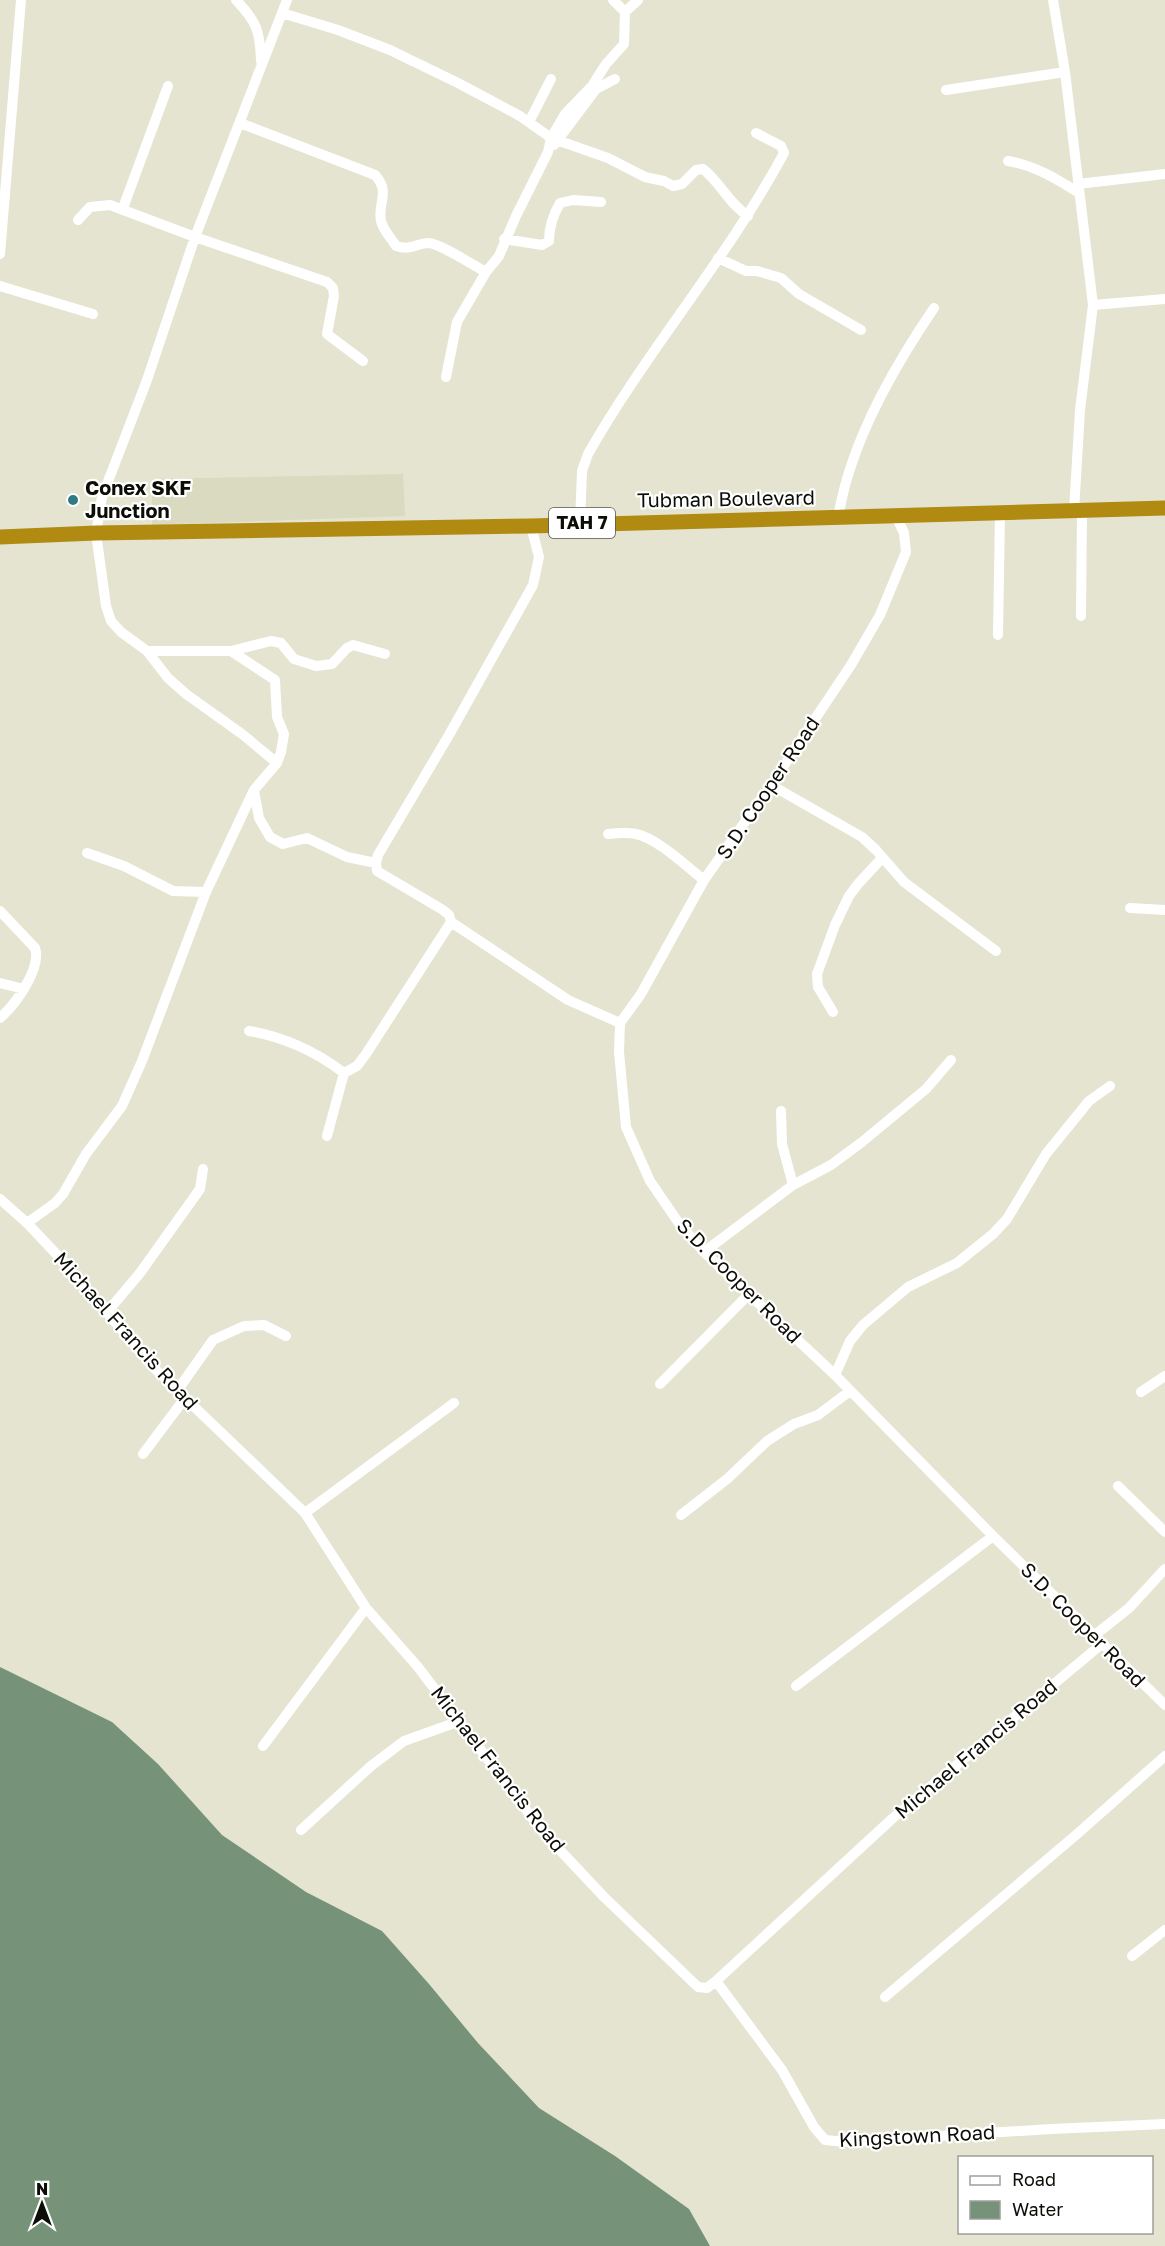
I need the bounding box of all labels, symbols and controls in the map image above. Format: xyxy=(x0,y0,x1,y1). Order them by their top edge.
place label: Conex SKF Junction xyxy=(85,475,191,522)
street label: Tubman Boulevard xyxy=(637,484,815,512)
marker: Conex SKF Junction xyxy=(66,493,80,507)
road number: TAH 7 xyxy=(549,508,615,538)
street label: S.D. Cooper Road xyxy=(711,712,824,863)
street label: S.D. Cooper Road xyxy=(672,1213,807,1348)
street label: Michael Francis Road xyxy=(50,1246,204,1414)
street label: S.D. Cooper Road xyxy=(1016,1557,1151,1692)
street label: Michael Francis Road xyxy=(889,1673,1061,1823)
street label: Michael Francis Road xyxy=(427,1681,571,1856)
street label: Kingstown Road xyxy=(838,2119,996,2151)
legend xyxy=(958,2156,1153,2234)
text: Road xyxy=(1012,2168,1056,2190)
north arrow xyxy=(12,2174,72,2234)
text: N xyxy=(36,2179,48,2199)
text: Water xyxy=(1012,2198,1063,2220)

